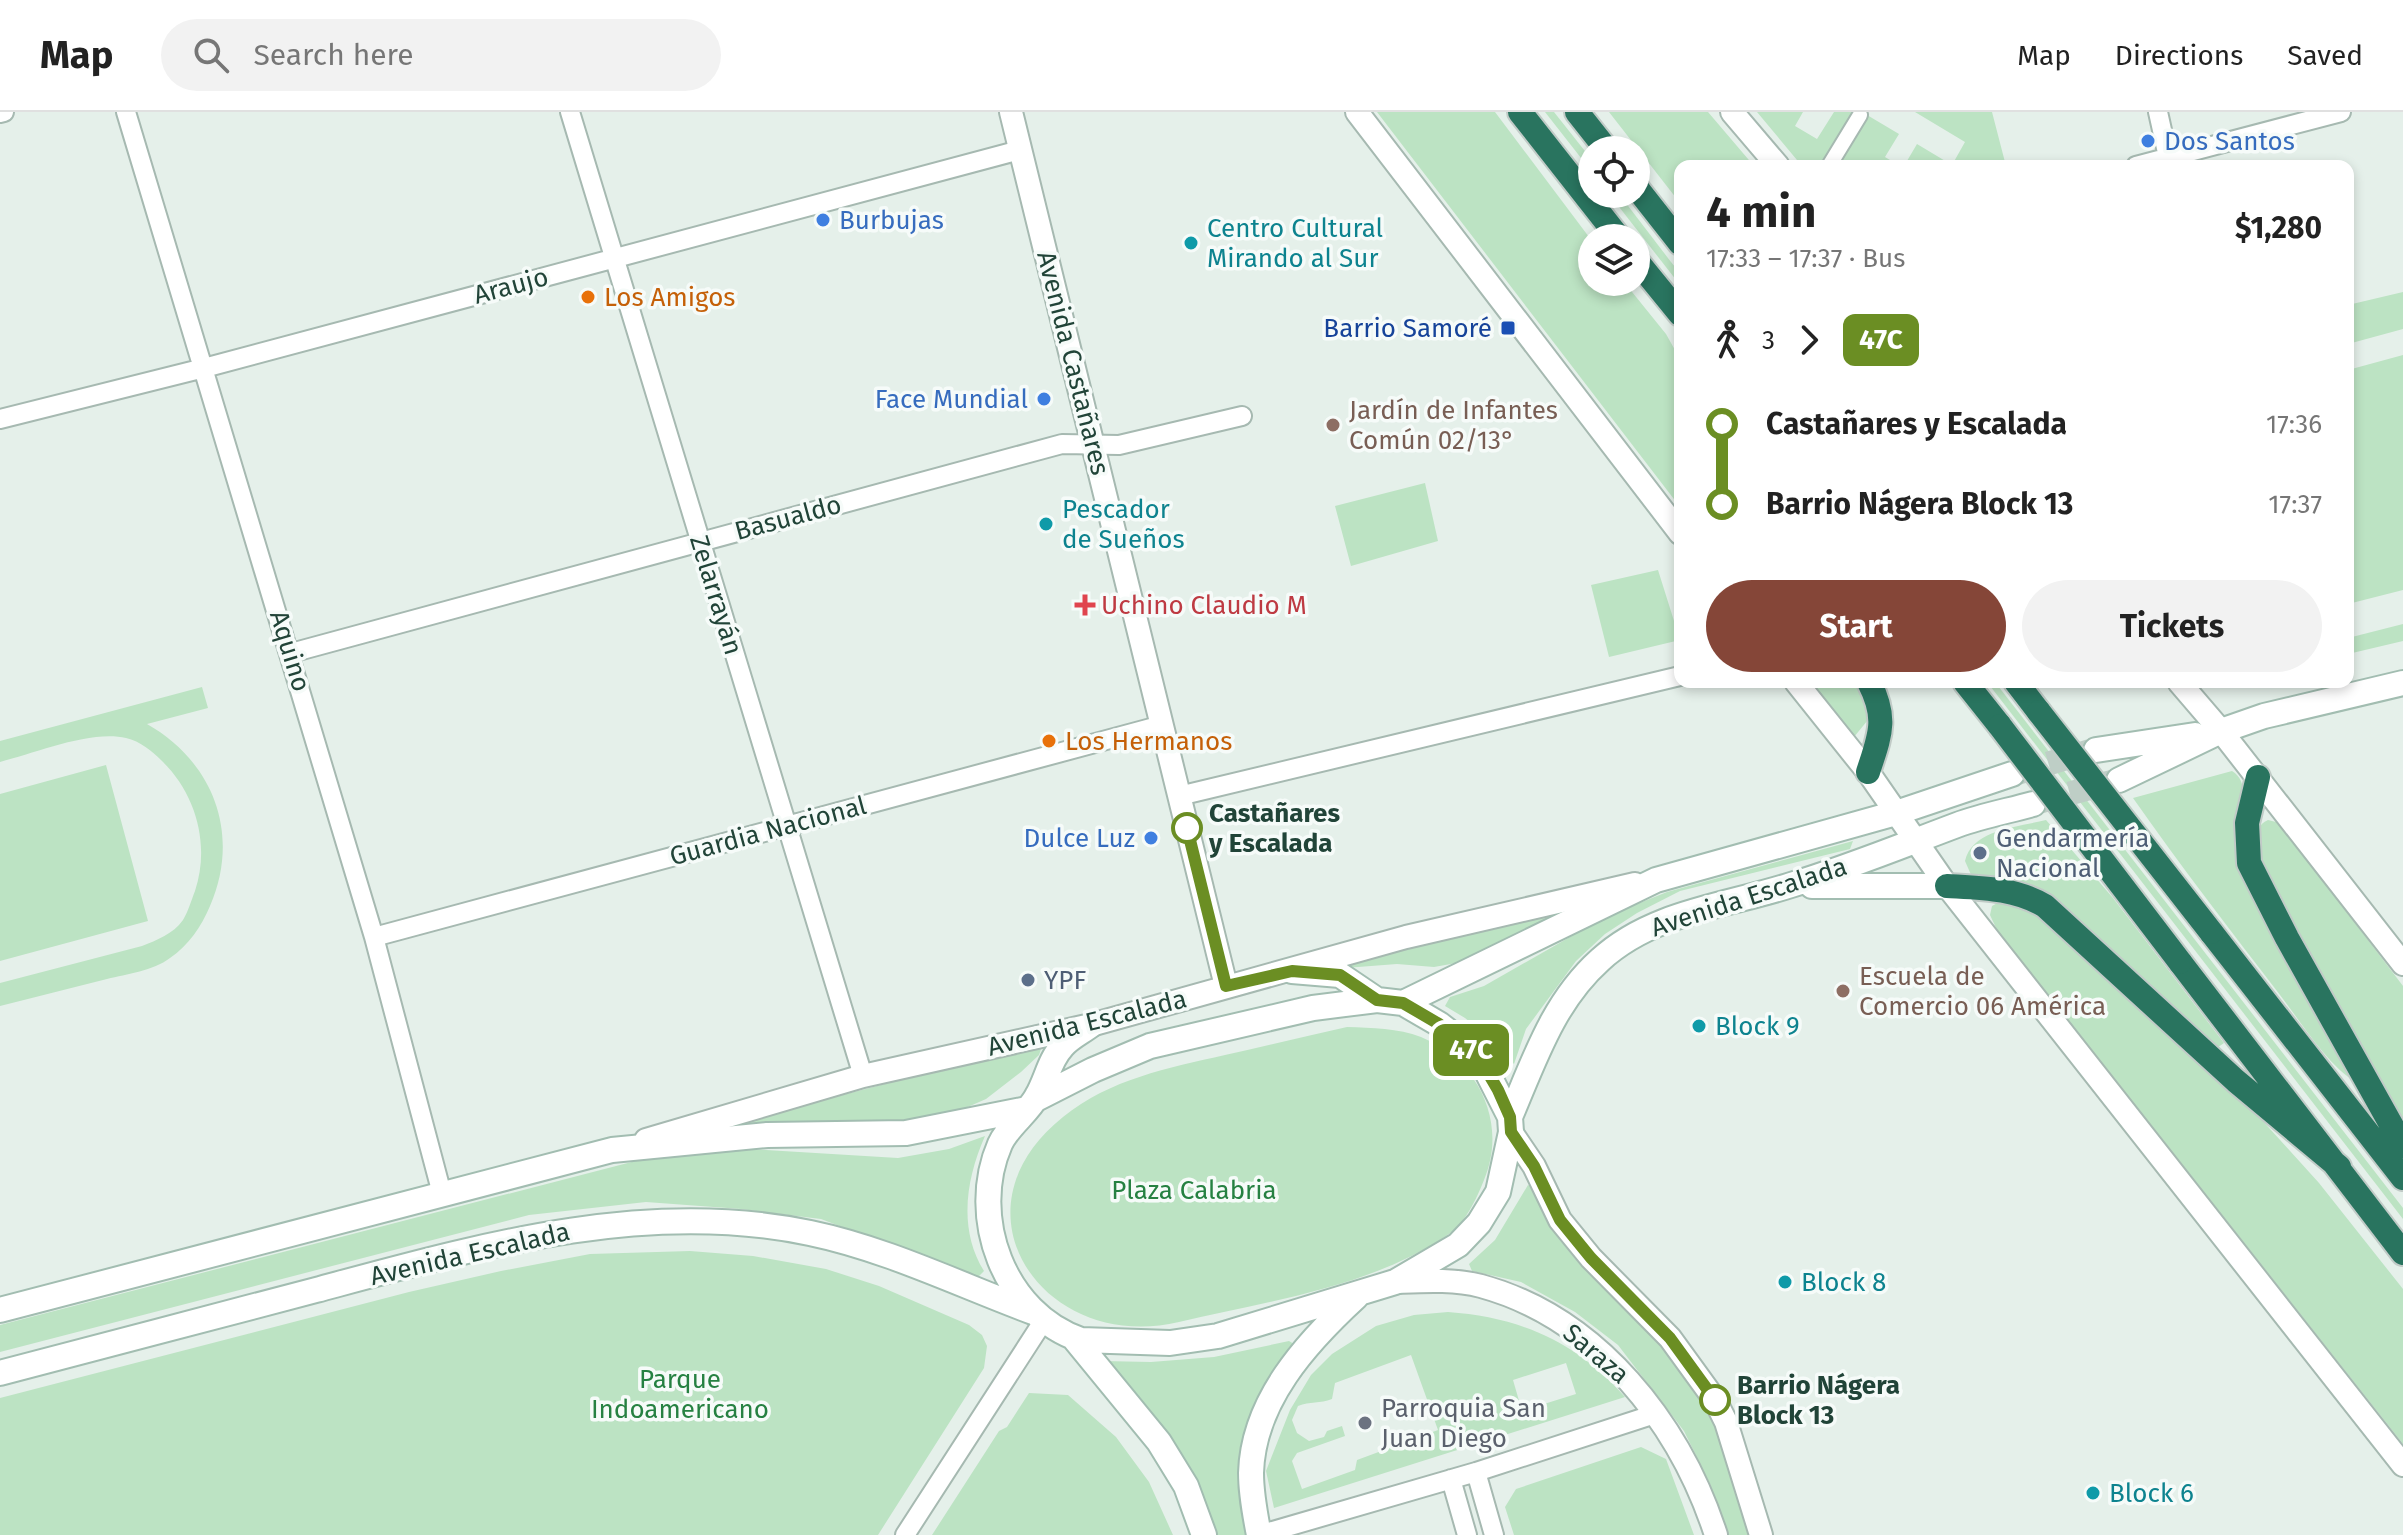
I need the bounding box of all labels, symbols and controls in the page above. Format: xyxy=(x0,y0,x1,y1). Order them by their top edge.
search box xyxy=(161,19,721,91)
text: Map xyxy=(40,32,113,78)
icon: search xyxy=(189,33,233,77)
text: Search here xyxy=(253,37,414,73)
text: Map xyxy=(2017,39,2071,72)
text: Directions xyxy=(2115,39,2243,72)
text: Saved xyxy=(2287,39,2363,72)
place label: Dos Santos xyxy=(2164,126,2295,157)
marker: Dos Santos xyxy=(2139,132,2157,150)
map controls xyxy=(1578,136,1650,296)
button: locate xyxy=(1578,136,1650,208)
text: 4 min xyxy=(1706,186,1816,239)
place label: Burbujas xyxy=(839,205,944,236)
text: $1,280 xyxy=(2235,210,2322,246)
marker: Burbujas xyxy=(814,211,832,229)
place label: Centro Cultural Mirando al Sur xyxy=(1207,213,1384,274)
button: layers xyxy=(1578,224,1650,296)
marker: Centro Cultural Mirando al Sur xyxy=(1182,234,1200,252)
text: 17:33 – 17:37 · Bus xyxy=(1706,243,1905,274)
street label: Avenida Castañares xyxy=(1030,248,1116,478)
street label: Araujo xyxy=(470,261,552,311)
place label: Los Amigos xyxy=(604,282,735,313)
marker: Los Amigos xyxy=(579,288,597,306)
place label: Barrio Samoré xyxy=(1323,313,1492,344)
icon: walk xyxy=(1706,318,1750,362)
icon: forward xyxy=(1787,318,1831,362)
marker: Barrio Samoré xyxy=(1499,319,1517,337)
text: 47C xyxy=(1859,323,1903,356)
text: 3 xyxy=(1762,325,1775,356)
place label: Face Mundial xyxy=(875,384,1028,415)
marker: Face Mundial xyxy=(1035,390,1053,408)
place label: Jardín de Infantes Común 02/13° xyxy=(1349,395,1558,456)
text: Castañares y Escalada xyxy=(1766,406,2067,442)
text: 17:36 xyxy=(2266,409,2322,440)
marker: Jardín de Infantes Común 02/13° xyxy=(1324,416,1342,434)
text: Barrio Nágera Block 13 xyxy=(1766,486,2073,522)
street label: Basualdo xyxy=(731,489,845,547)
text: 17:37 xyxy=(2268,489,2322,520)
place label: Pescador de Sueños xyxy=(1062,494,1185,555)
marker: Pescador de Sueños xyxy=(1037,515,1055,533)
street label: Zelarrayán xyxy=(683,531,749,659)
button: Start xyxy=(1706,580,2006,672)
button: Tickets xyxy=(2022,580,2322,672)
place label: Uchino Claudio M xyxy=(1101,590,1307,621)
marker: Uchino Claudio M xyxy=(1076,596,1094,614)
street label: Aquino xyxy=(263,607,317,695)
place label: Los Hermanos xyxy=(1065,726,1232,757)
marker: Los Hermanos xyxy=(1040,732,1058,750)
street label: Guardia Nacional xyxy=(666,790,870,872)
place label: Castañares y Escalada xyxy=(1208,798,1340,859)
marker: Castañares y Escalada xyxy=(1172,813,1202,843)
place label: Dulce Luz xyxy=(1024,823,1135,854)
place label: Gendarmería Nacional xyxy=(1996,823,2150,884)
marker: Dulce Luz xyxy=(1142,829,1160,847)
marker: Gendarmería Nacional xyxy=(1971,844,1989,862)
street label: Avenida Escalada xyxy=(1647,851,1851,943)
place label: Escuela de Comercio 06 América xyxy=(1859,961,2106,1022)
place label: YPF xyxy=(1044,965,1086,996)
marker: YPF xyxy=(1019,971,1037,989)
marker: Escuela de Comercio 06 América xyxy=(1834,982,1852,1000)
street label: Avenida Escalada xyxy=(984,983,1190,1063)
place label: Block 9 xyxy=(1715,1011,1800,1042)
marker: Block 9 xyxy=(1690,1017,1708,1035)
line badge: 47C xyxy=(1425,1024,1517,1076)
text: 47C xyxy=(1449,1033,1493,1066)
park label: Plaza Calabria xyxy=(1111,1175,1277,1206)
street label: Avenida Escalada xyxy=(367,1216,573,1292)
place label: Block 8 xyxy=(1801,1267,1886,1298)
marker: Block 8 xyxy=(1776,1273,1794,1291)
street label: Saraza xyxy=(1557,1317,1635,1391)
park label: Parque Indoamericano xyxy=(591,1364,769,1425)
place label: Barrio Nágera Block 13 xyxy=(1737,1370,1900,1431)
marker: Barrio Nágera Block 13 xyxy=(1700,1385,1730,1415)
place label: Parroquia San Juan Diego xyxy=(1381,1393,1546,1454)
marker: Parroquia San Juan Diego xyxy=(1356,1414,1374,1432)
place label: Block 6 xyxy=(2109,1478,2194,1509)
marker: Block 6 xyxy=(2084,1484,2102,1502)

